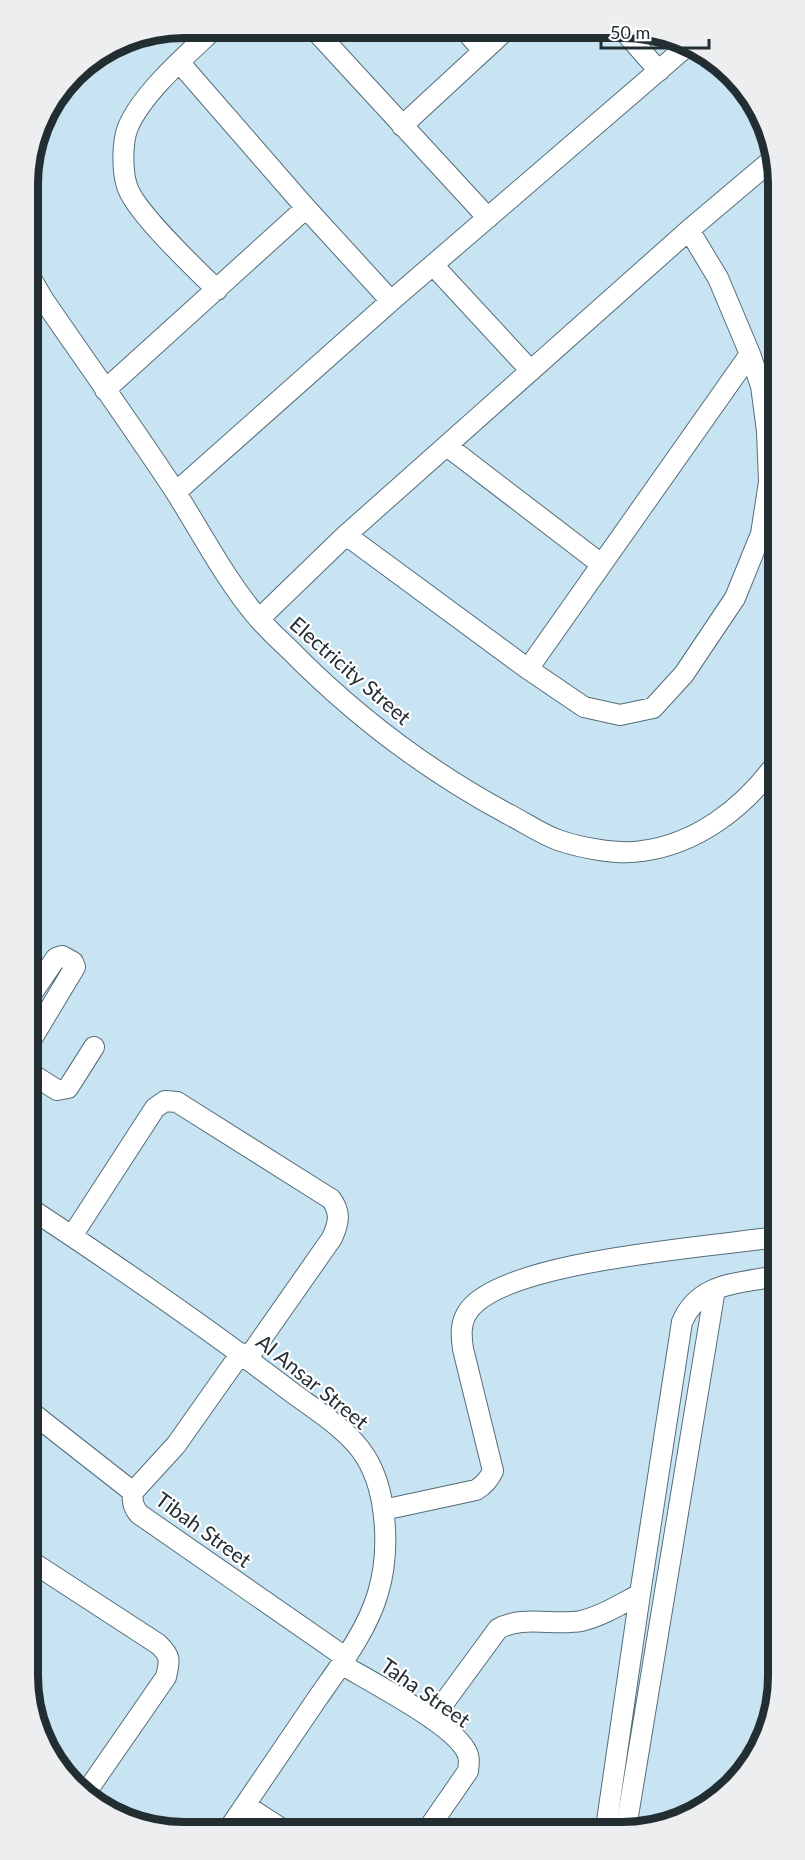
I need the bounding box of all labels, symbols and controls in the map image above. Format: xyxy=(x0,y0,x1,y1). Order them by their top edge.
scale bar xyxy=(601,12,709,50)
text: 50 m xyxy=(610,21,650,43)
street label: Electricity Street xyxy=(285,611,417,730)
street label: Al Ansar Street xyxy=(252,1328,375,1434)
street label: Tibah Street xyxy=(151,1486,257,1572)
street label: Taha Street xyxy=(377,1652,476,1732)

